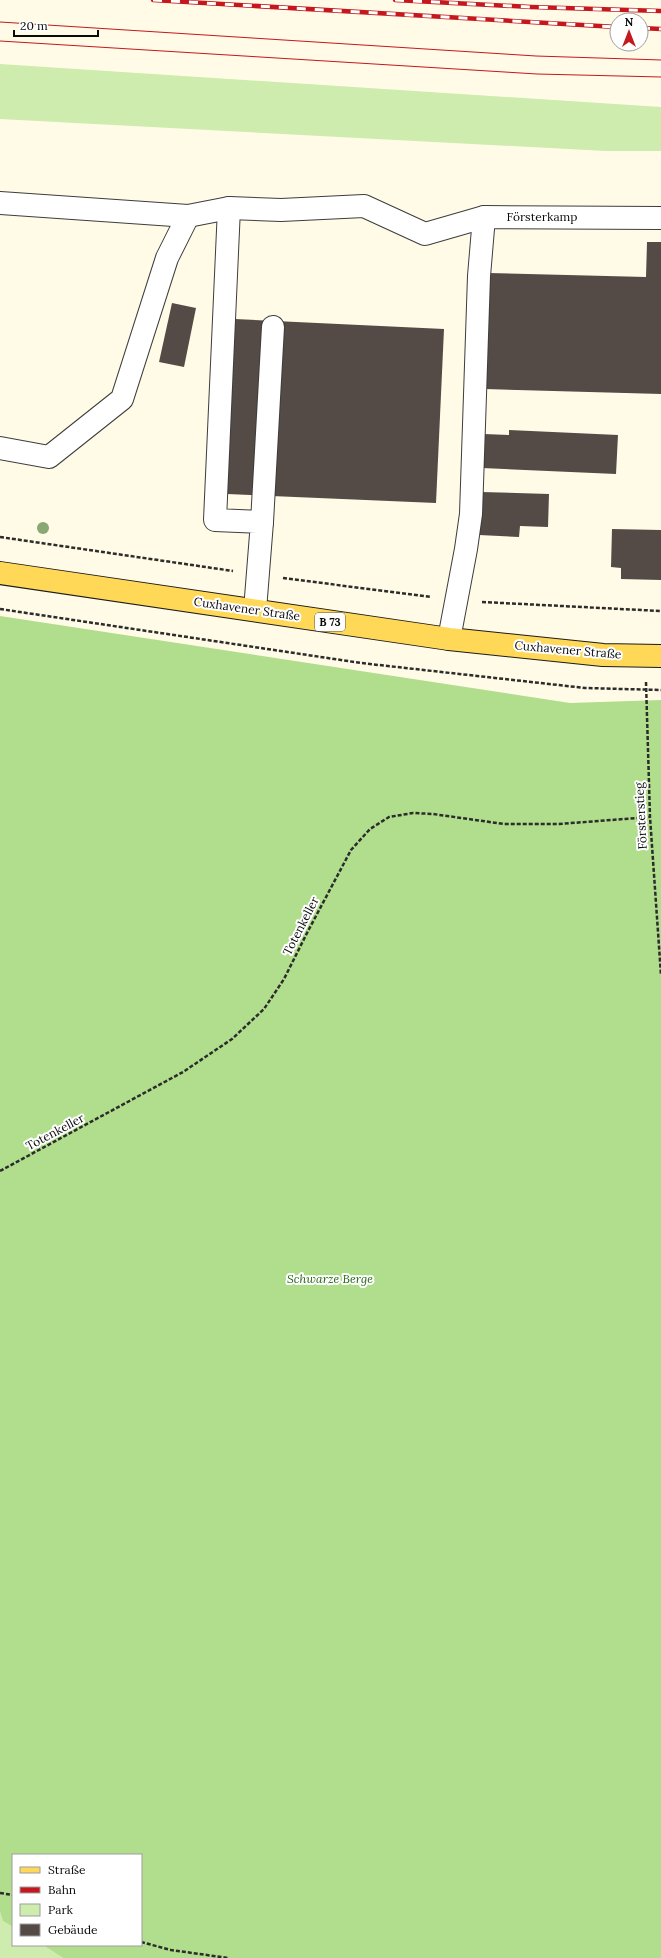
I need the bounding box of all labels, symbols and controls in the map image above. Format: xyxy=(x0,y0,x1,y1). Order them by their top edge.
scale bar xyxy=(14,12,98,38)
north arrow xyxy=(609,12,649,52)
text: N xyxy=(625,15,634,29)
text: 20 m xyxy=(20,18,48,33)
street label: Försterkamp xyxy=(507,209,578,224)
street label: Cuxhavener Straße xyxy=(193,594,302,623)
road number: B 73 xyxy=(315,613,345,631)
street label: Cuxhavener Straße xyxy=(514,637,623,662)
street label: Försterstieg xyxy=(631,782,650,850)
street label: Totenkeller xyxy=(279,893,322,958)
street label: Totenkeller xyxy=(23,1110,87,1153)
park label: Schwarze Berge xyxy=(287,1271,373,1286)
legend xyxy=(12,1854,142,1946)
text: Straße xyxy=(48,1862,86,1877)
text: Bahn xyxy=(48,1882,76,1897)
text: Park xyxy=(48,1902,74,1917)
text: Gebäude xyxy=(48,1922,98,1937)

